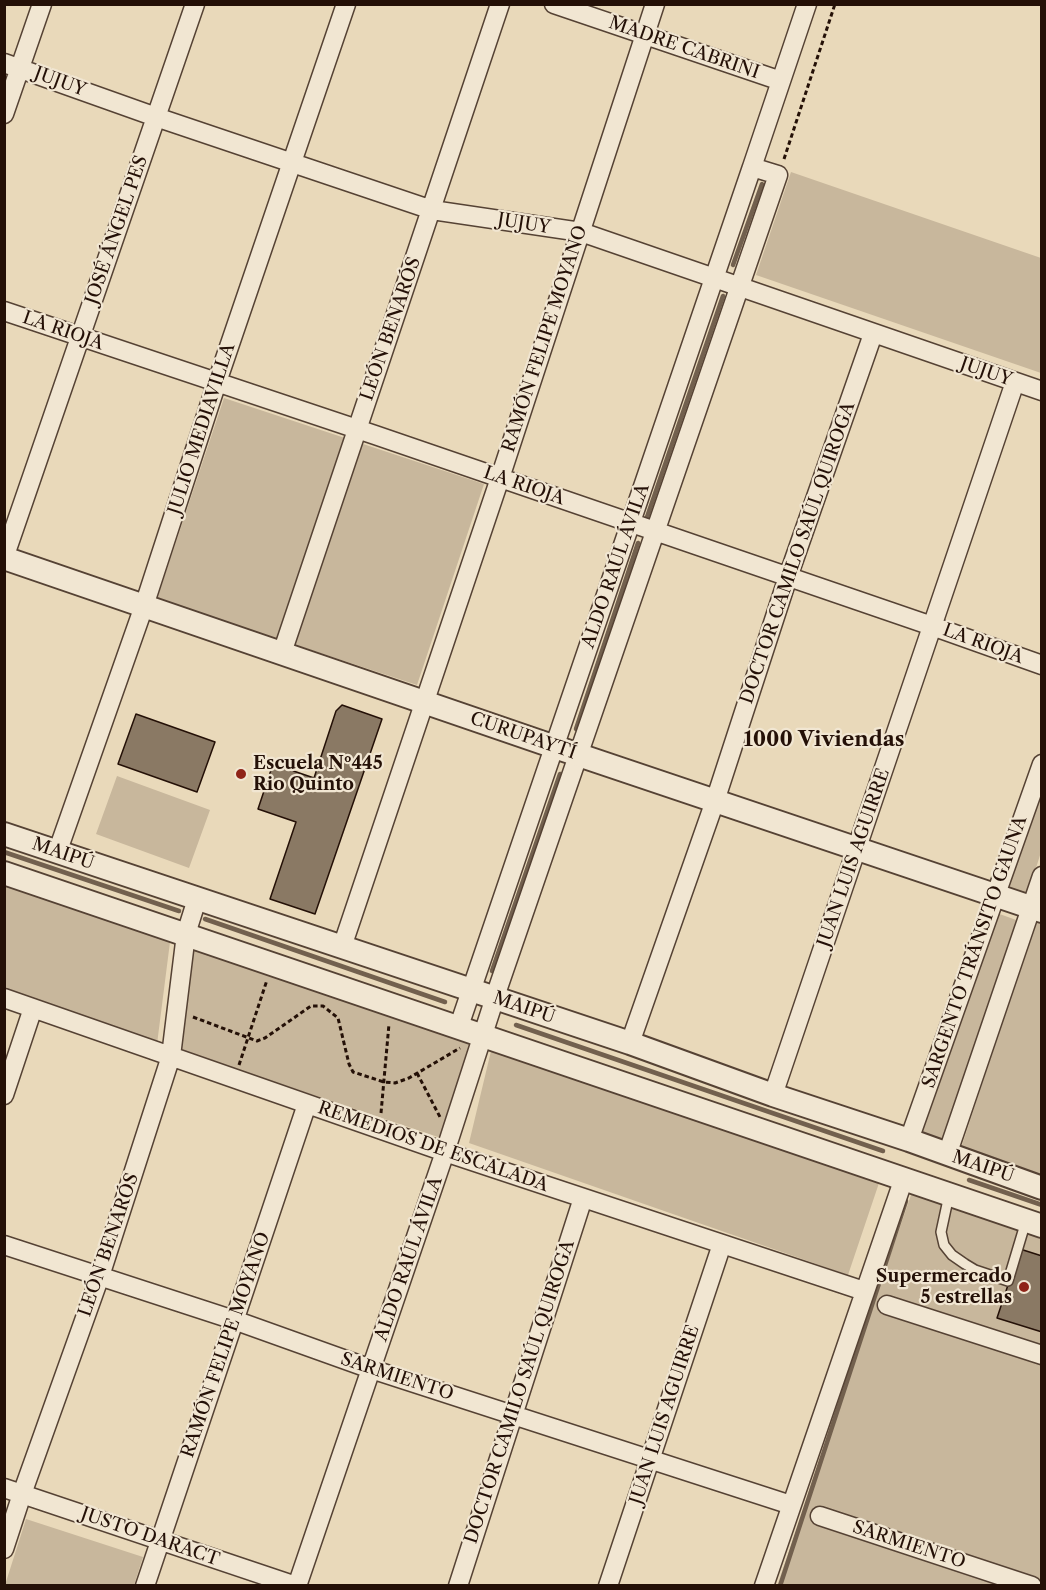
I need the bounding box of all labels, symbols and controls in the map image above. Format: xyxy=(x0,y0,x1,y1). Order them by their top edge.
street label: MADRE CABRINI xyxy=(606,12,762,84)
street label: JUJUY xyxy=(31,63,89,101)
street label: JOSÉ ÁNGEL PES xyxy=(81,153,153,307)
street label: JUJUY xyxy=(496,209,552,239)
street label: RAMÓN FELIPE MOYANO xyxy=(498,223,592,455)
street label: LEÓN BENARÓS xyxy=(356,254,426,404)
street label: LA RIOJA xyxy=(20,307,106,355)
street label: JULIO MEDIAVILLA xyxy=(164,341,240,517)
street label: JUJUY xyxy=(957,353,1015,391)
street label: DOCTOR CAMILO SAÚL QUIROGA xyxy=(736,399,860,707)
street label: LA RIOJA xyxy=(481,462,567,510)
street label: ALDO RAÚL ÁVILA xyxy=(578,481,654,651)
street label: LA RIOJA xyxy=(940,619,1026,669)
street label: CURUPAYTÍ xyxy=(467,708,579,764)
district label: 1000 Viviendas xyxy=(743,727,905,753)
place label: Escuela Nº445 Rio Quinto xyxy=(253,753,383,795)
street label: JUAN LUIS AGUIRRE xyxy=(813,766,895,950)
marker: Escuela Nº445 Rio Quinto xyxy=(234,767,248,781)
street label: SARGENTO TRÁNSITO GAUNA xyxy=(918,813,1032,1091)
street label: MAIPÚ xyxy=(29,833,97,875)
street label: MAIPÚ xyxy=(490,987,558,1029)
street label: REMEDIOS DE ESCALADA xyxy=(315,1097,551,1197)
street label: MAIPÚ xyxy=(949,1146,1017,1188)
street label: LEÓN BENARÓS xyxy=(74,1170,144,1320)
street label: ALDO RAÚL ÁVILA xyxy=(371,1174,447,1344)
street label: RAMÓN FELIPE MOYANO xyxy=(177,1229,275,1461)
street label: DOCTOR CAMILO SAÚL QUIROGA xyxy=(461,1237,579,1547)
place label: Supermercado 5 estrellas xyxy=(876,1266,1012,1308)
marker: Supermercado 5 estrellas xyxy=(1017,1280,1031,1294)
street label: JUAN LUIS AGUIRRE xyxy=(626,1323,704,1507)
street label: SARMIENTO xyxy=(338,1349,456,1405)
street label: JUSTO DARACT xyxy=(78,1503,222,1571)
street label: SARMIENTO xyxy=(850,1517,968,1573)

